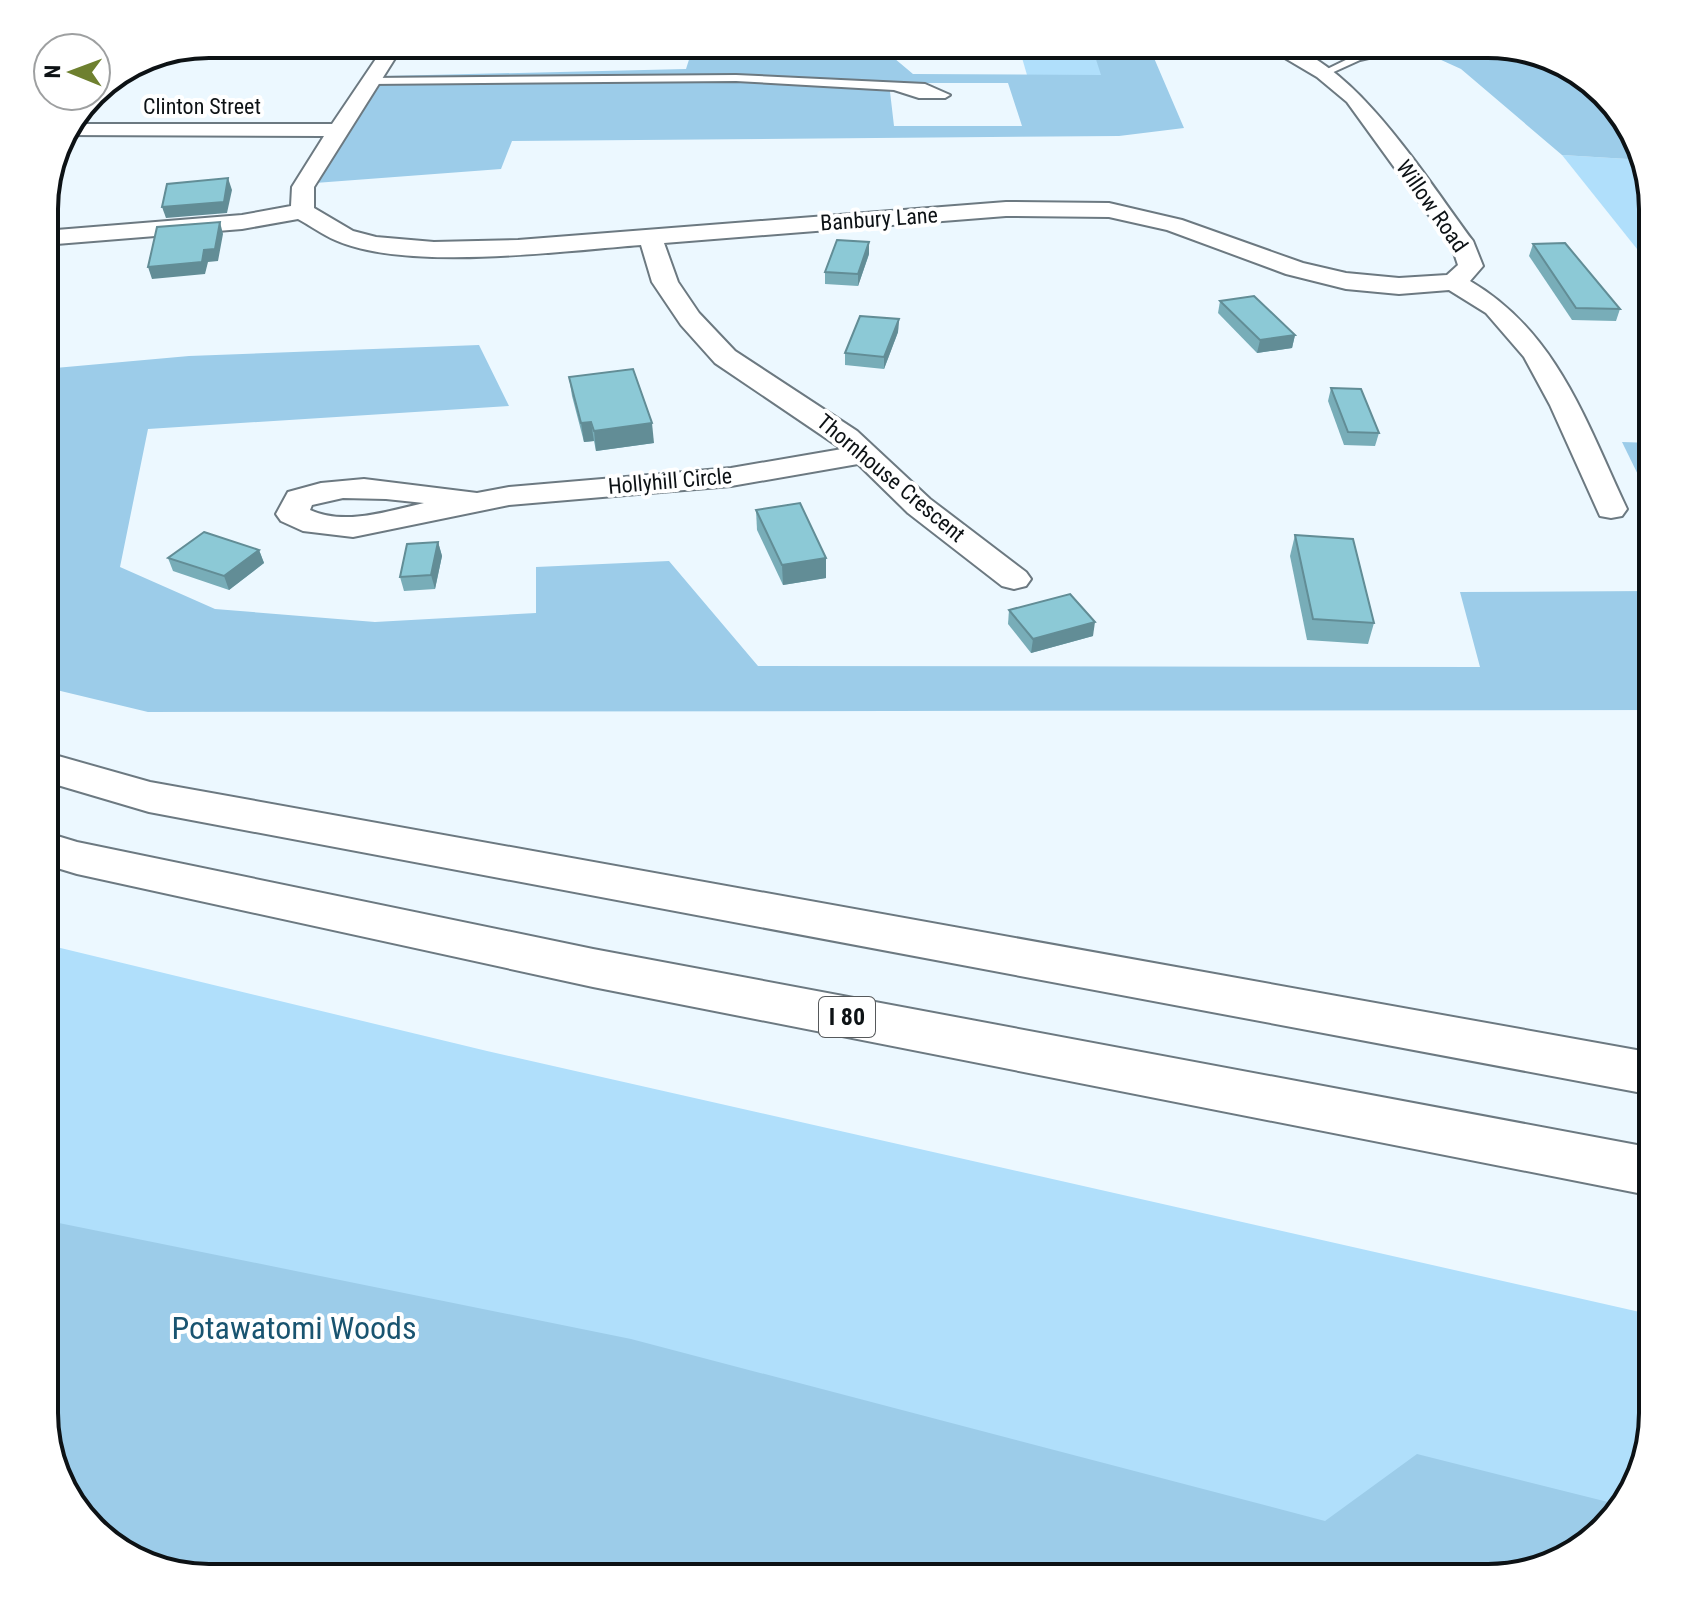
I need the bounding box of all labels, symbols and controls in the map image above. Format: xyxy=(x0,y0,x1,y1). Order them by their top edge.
north arrow xyxy=(32,32,112,112)
text: N xyxy=(40,65,65,79)
street label: Clinton Street xyxy=(143,94,261,119)
street label: Willow Road xyxy=(1391,155,1473,257)
street label: Banbury Lane xyxy=(819,202,939,236)
street label: Thornhouse Crescent xyxy=(812,409,970,547)
street label: Hollyhill Circle xyxy=(607,463,733,499)
road number: I 80 xyxy=(819,997,875,1037)
park label: Potawatomi Woods xyxy=(172,1309,417,1347)

